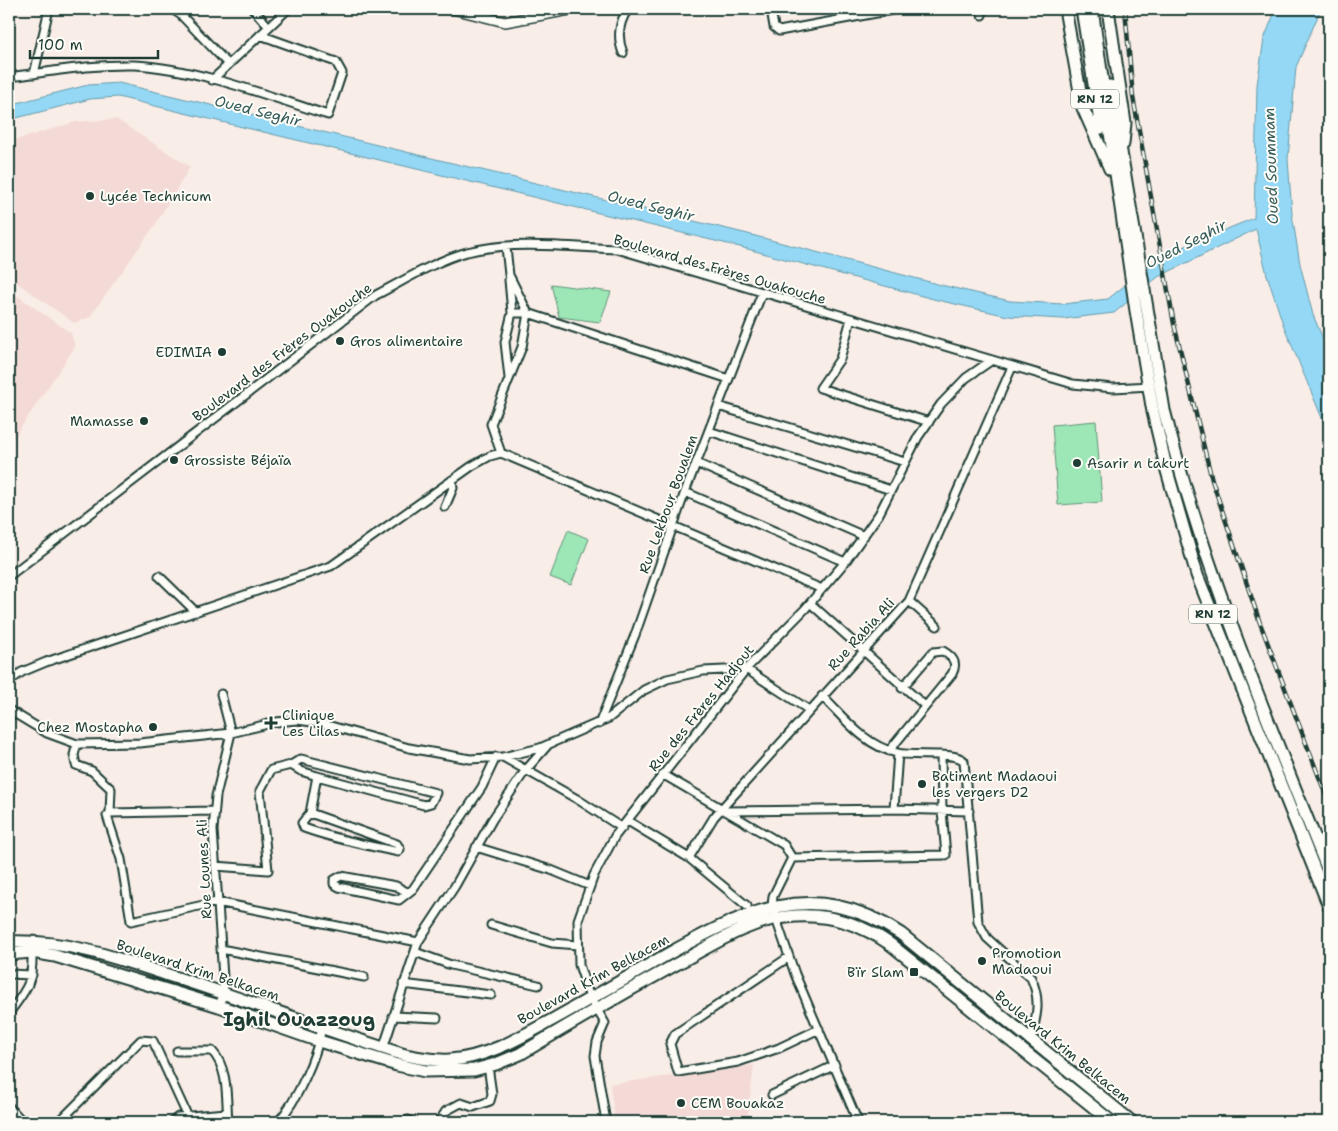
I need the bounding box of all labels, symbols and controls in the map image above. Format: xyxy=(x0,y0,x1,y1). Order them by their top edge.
scale bar xyxy=(30,28,158,60)
text: 100 m xyxy=(38,35,83,55)
road number: RN 12 xyxy=(1071,90,1119,108)
water label: Oued Seghir xyxy=(213,91,304,132)
water label: Oued Soummam xyxy=(1259,107,1283,225)
water label: Oued Seghir xyxy=(606,186,697,227)
place label: Lycée Technicum xyxy=(100,187,211,205)
marker: Lycée Technicum xyxy=(84,190,96,202)
water label: Oued Seghir xyxy=(1142,215,1231,273)
street label: Boulevard des Frères Ouakouche xyxy=(612,230,828,308)
street label: Boulevard des Frères Ouakouche xyxy=(189,279,375,425)
place label: Gros alimentaire xyxy=(350,332,463,350)
marker: Gros alimentaire xyxy=(334,335,346,347)
place label: EDIMIA xyxy=(156,343,212,361)
marker: EDIMIA xyxy=(216,346,228,358)
place label: Mamasse xyxy=(70,412,134,430)
marker: Mamasse xyxy=(138,415,150,427)
street label: Rue Lekbour Boualem xyxy=(635,432,701,576)
place label: Grossiste Béjaïa xyxy=(184,451,292,469)
marker: Grossiste Béjaïa xyxy=(168,454,180,466)
place label: Asarir n takurt xyxy=(1087,454,1189,472)
marker: Asarir n takurt xyxy=(1071,457,1083,469)
street label: Rue Rabia Ali xyxy=(824,594,898,674)
road number: RN 12 xyxy=(1189,604,1237,624)
street label: Rue des Frères Hadjout xyxy=(644,641,758,775)
place label: Clinique Les Lilas xyxy=(282,706,340,740)
marker: Clinique Les Lilas xyxy=(264,716,278,730)
place label: Chez Mostapha xyxy=(37,718,143,736)
marker: Chez Mostapha xyxy=(147,721,159,733)
place label: Batiment Madaoui les vergers D2 xyxy=(932,767,1057,801)
marker: Batiment Madaoui les vergers D2 xyxy=(916,778,928,790)
street label: Rue Lounes Ali xyxy=(192,819,216,919)
street label: Boulevard Krim Belkacem xyxy=(514,930,672,1028)
street label: Boulevard Krim Belkacem xyxy=(114,935,282,1005)
place label: Promotion Madaoui xyxy=(992,944,1062,978)
marker: Promotion Madaoui xyxy=(976,955,988,967)
place label: Bïr Slam xyxy=(847,963,904,981)
marker: Bïr Slam xyxy=(908,966,920,978)
street label: Boulevard Krim Belkacem xyxy=(991,986,1135,1108)
district label: Ighil Ouazzoug xyxy=(223,1007,375,1032)
place label: CEM Bouakaz xyxy=(691,1094,784,1112)
marker: CEM Bouakaz xyxy=(675,1097,687,1109)

